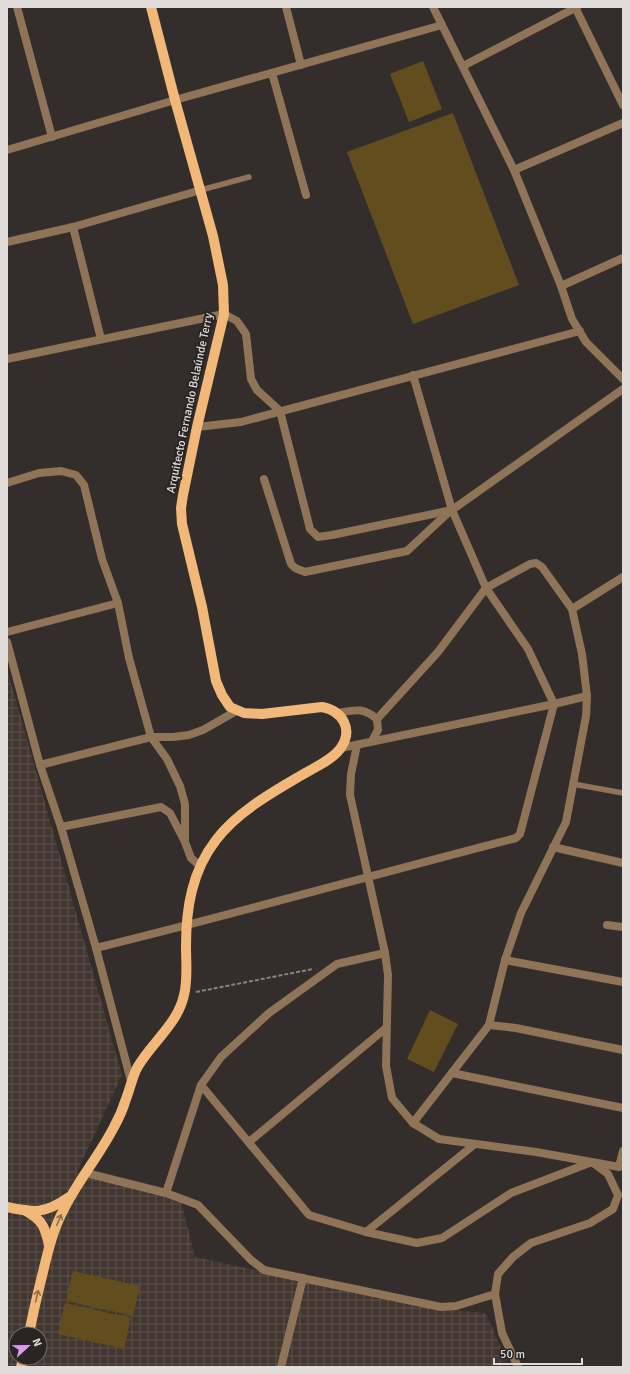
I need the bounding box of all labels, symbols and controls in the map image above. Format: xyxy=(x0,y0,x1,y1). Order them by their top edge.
street label: Arquitecto Fernando Belaúnde Terry xyxy=(164,311,217,494)
one-way arrow xyxy=(55,1214,63,1226)
one-way arrow xyxy=(34,1290,42,1303)
north arrow xyxy=(8,1326,48,1366)
text: N xyxy=(29,1336,44,1348)
scale bar xyxy=(494,1340,582,1366)
text: 50 m xyxy=(500,1347,525,1362)

